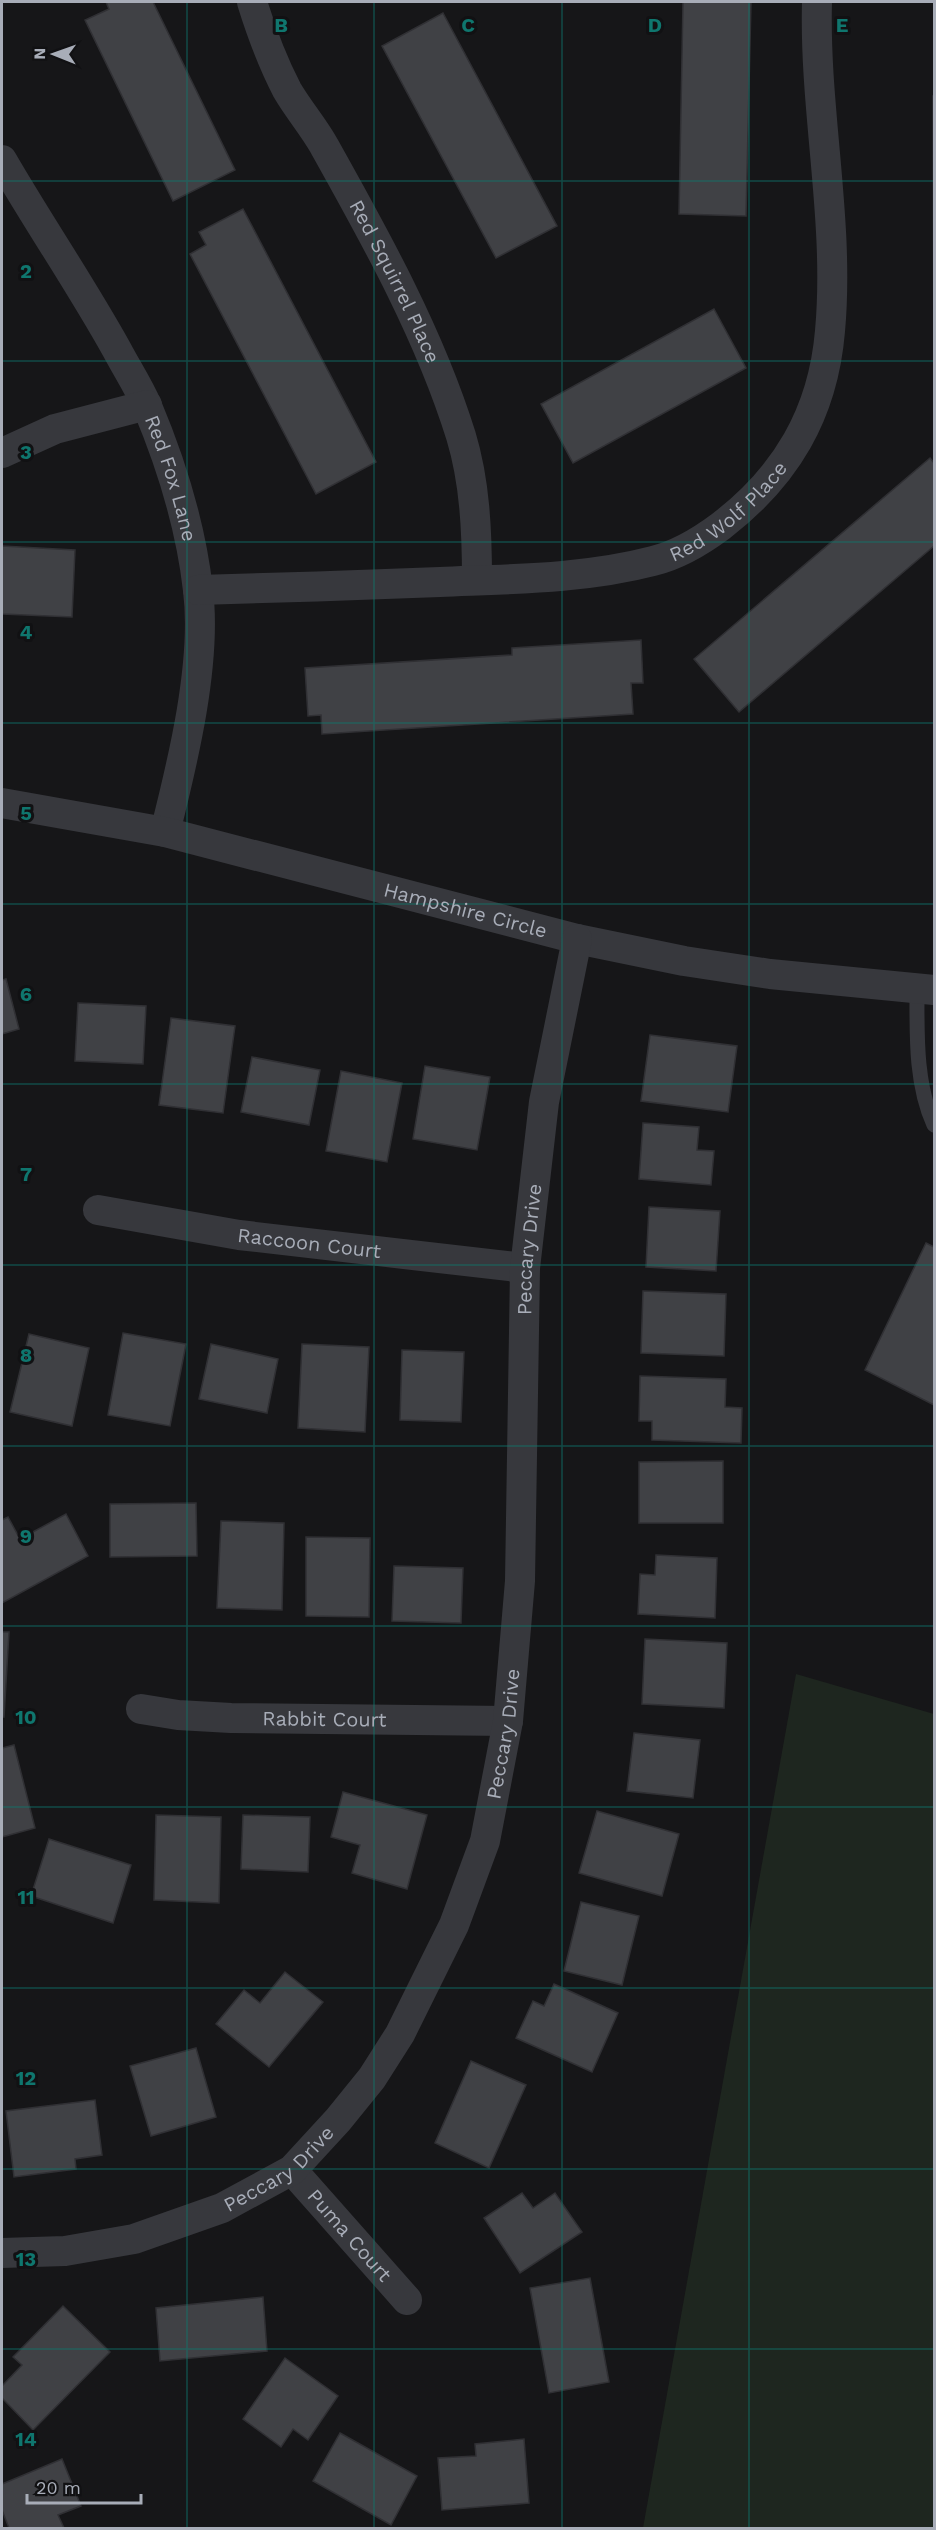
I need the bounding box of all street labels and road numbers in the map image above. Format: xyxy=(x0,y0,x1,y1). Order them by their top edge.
street label: Red Squirrel Place xyxy=(344,196,445,367)
street label: Red Fox Lane xyxy=(140,411,202,544)
street label: Red Wolf Place xyxy=(666,457,792,567)
street label: Hampshire Circle xyxy=(381,877,550,943)
street label: Peccary Drive xyxy=(512,1182,547,1315)
street label: Raccoon Court xyxy=(236,1223,383,1263)
street label: Peccary Drive xyxy=(481,1668,524,1801)
street label: Rabbit Court xyxy=(262,1706,387,1732)
street label: Peccary Drive xyxy=(220,2121,339,2217)
street label: Puma Court xyxy=(302,2184,397,2287)

